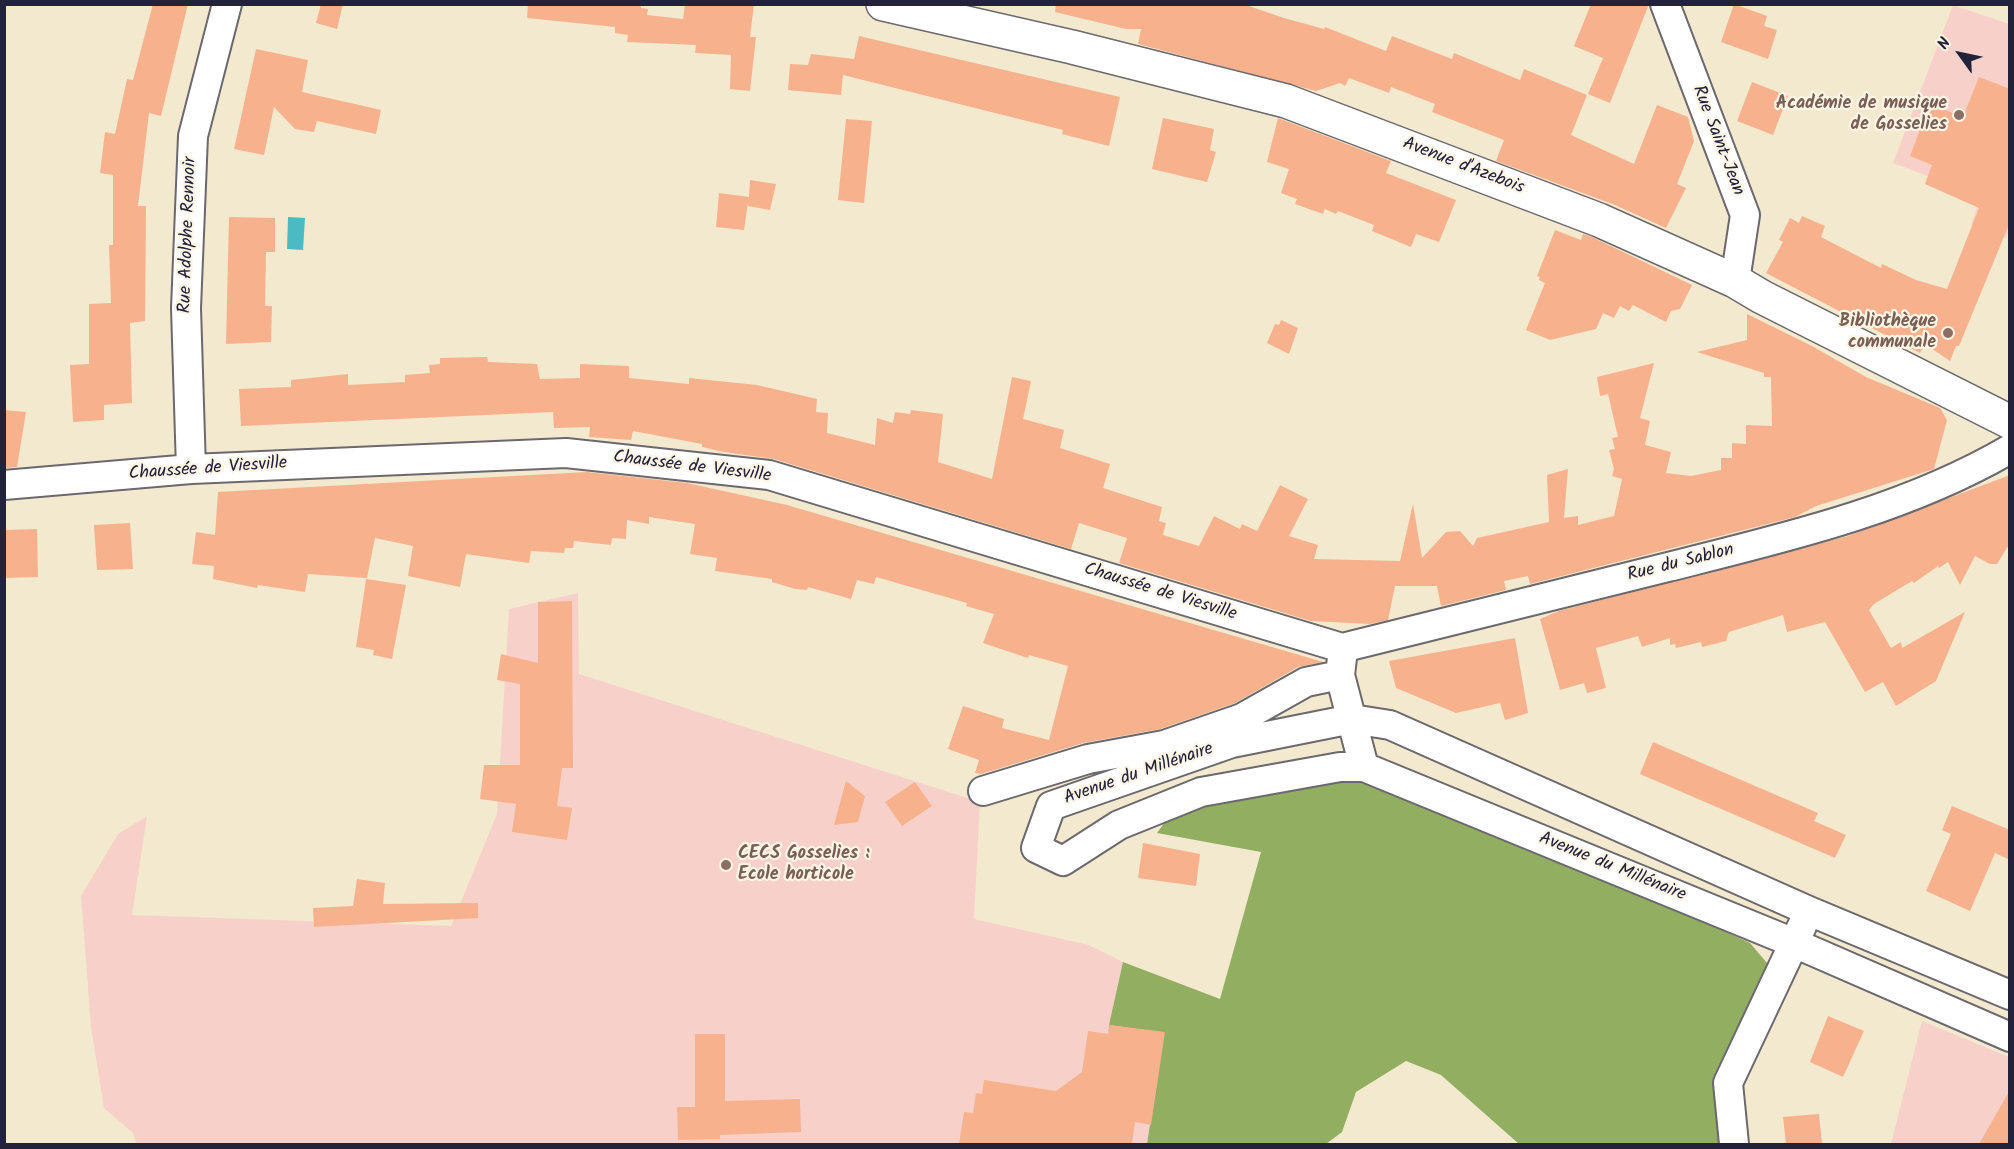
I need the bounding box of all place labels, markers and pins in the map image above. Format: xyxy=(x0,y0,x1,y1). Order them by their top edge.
place label: Académie de musique de Gosselies xyxy=(1776,94,1947,136)
marker: Académie de musique de Gosselies xyxy=(1952,108,1966,122)
place label: Bibliothèque communale xyxy=(1839,312,1936,354)
marker: Bibliothèque communale xyxy=(1941,326,1955,340)
place label: CECS Gosselies : Ecole horticole xyxy=(738,844,870,886)
marker: CECS Gosselies : Ecole horticole xyxy=(719,858,733,872)

